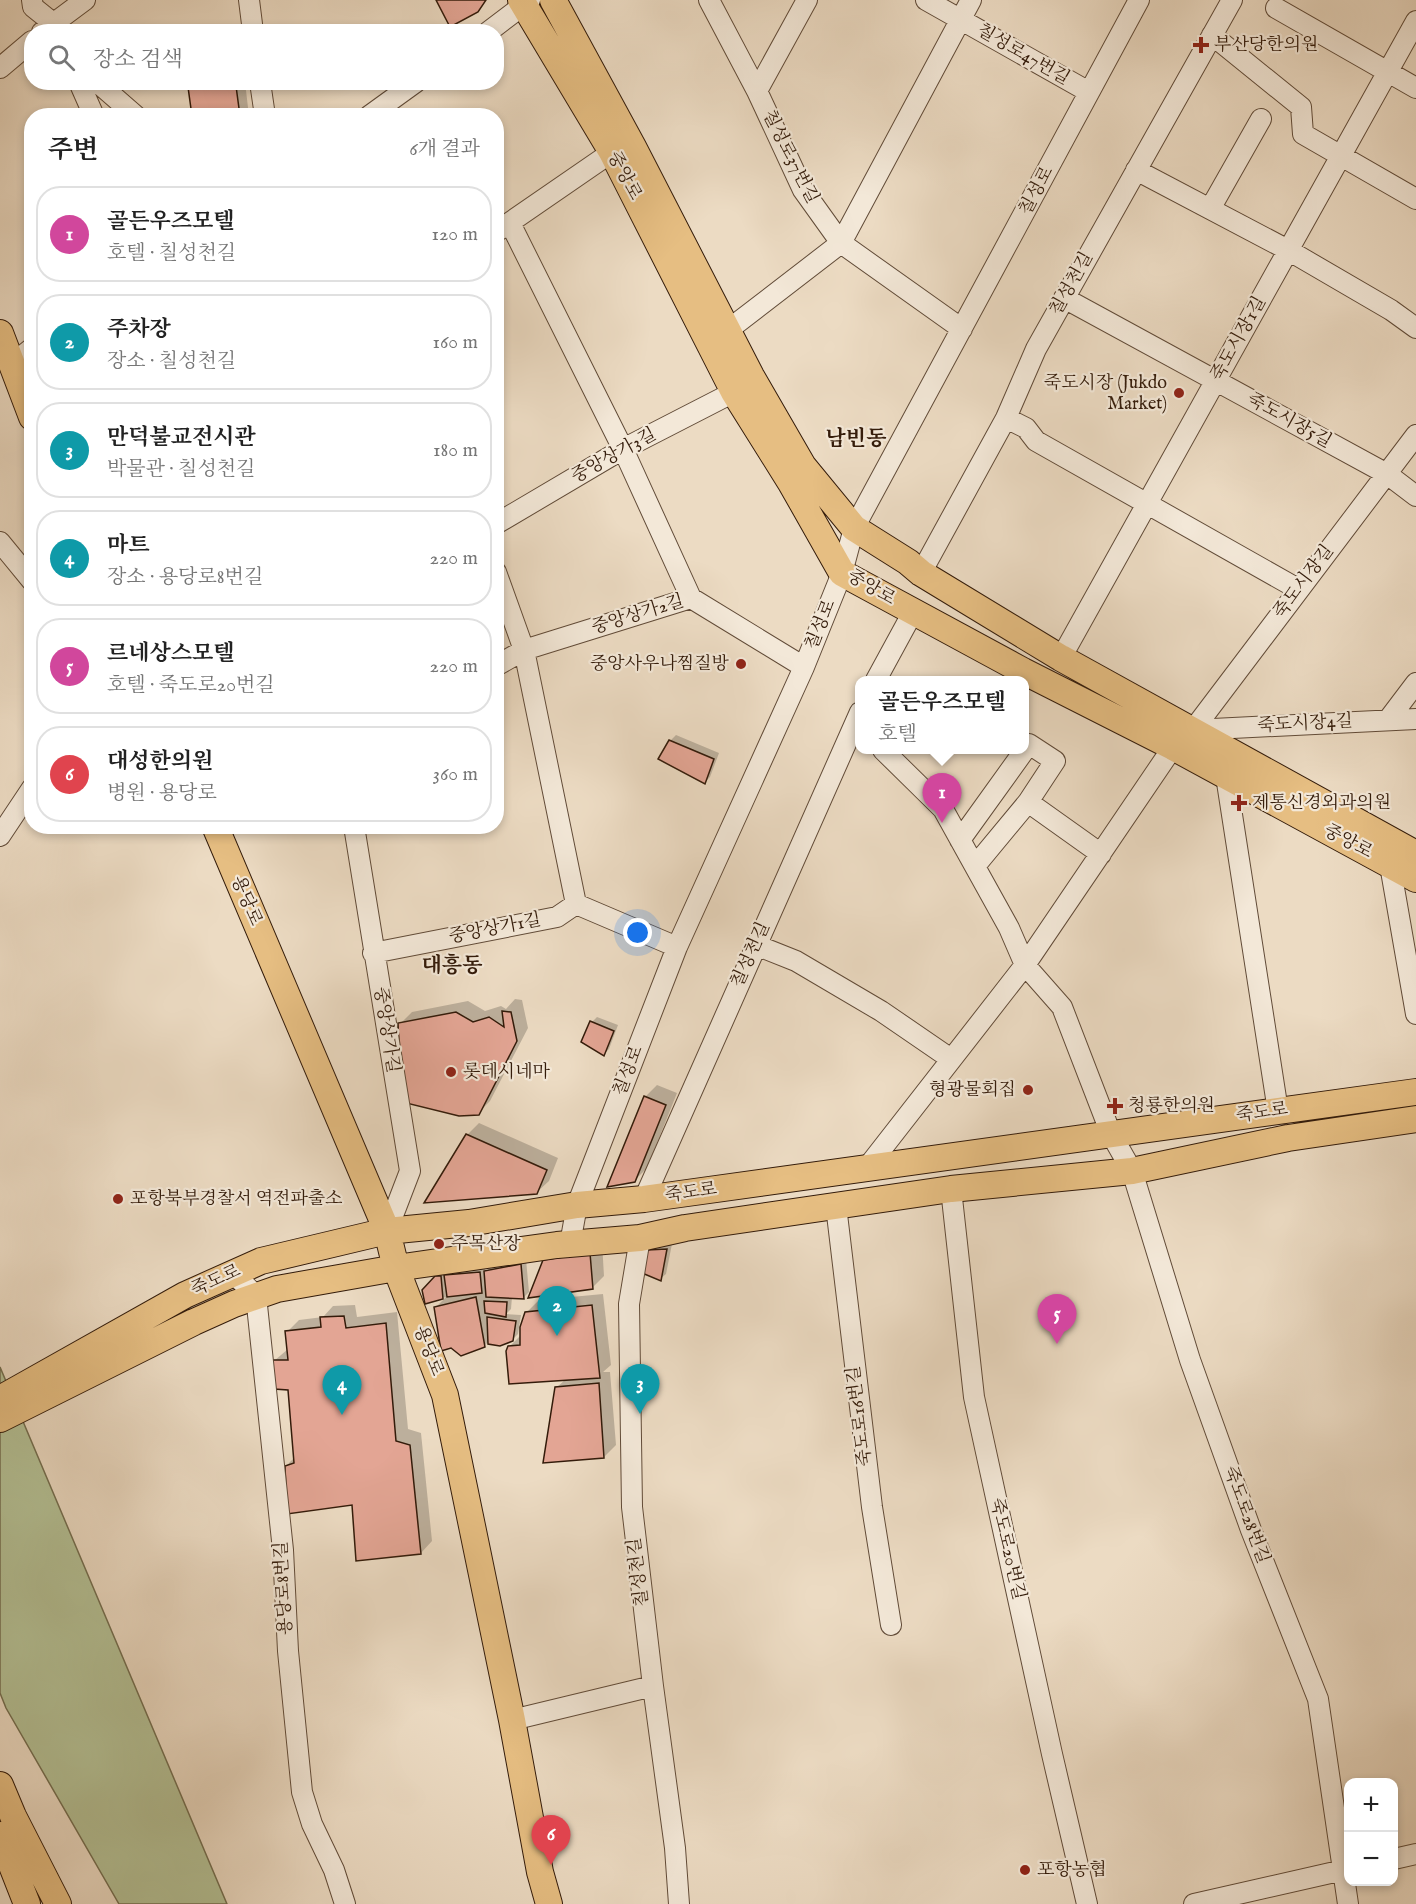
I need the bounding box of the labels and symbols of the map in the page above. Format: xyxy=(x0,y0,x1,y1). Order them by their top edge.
street label: 칠성로47번길 xyxy=(972,19,1074,91)
place label: 부산당한의원 xyxy=(1214,34,1318,57)
marker: 부산당한의원 xyxy=(1192,36,1210,54)
street label: 칠성로37번길 xyxy=(757,106,823,208)
street label: 중앙로 xyxy=(602,148,646,204)
street label: 칠성로 xyxy=(1015,163,1059,219)
street label: 칠성천길 xyxy=(1045,248,1099,320)
street label: 죽도시장1길 xyxy=(1206,292,1272,386)
place label: 죽도시장 (Jukdo Market) xyxy=(1044,372,1167,416)
marker: 죽도시장 (Jukdo Market) xyxy=(1172,386,1186,400)
street label: 죽도시장5길 xyxy=(1243,388,1335,454)
street label: 중앙상가3길 xyxy=(567,423,661,489)
district label: 남빈동 xyxy=(826,426,886,453)
street label: 죽도시장길 xyxy=(1269,540,1339,624)
street label: 중앙로 xyxy=(843,565,899,611)
street label: 중앙상가2길 xyxy=(589,590,687,640)
street label: 칠성로 xyxy=(801,597,841,653)
place label: 중앙사우나찜질방 xyxy=(590,653,730,676)
marker: 중앙사우나찜질방 xyxy=(734,657,748,671)
street label: 죽도시장4길 xyxy=(1257,710,1353,738)
pin: 1 xyxy=(922,774,962,823)
place label: 제통신경외과의원 xyxy=(1252,792,1391,815)
marker: 제통신경외과의원 xyxy=(1230,794,1248,812)
street label: 중앙로 xyxy=(1320,820,1376,864)
street label: 용당로 xyxy=(225,872,267,930)
street label: 중앙상가1길 xyxy=(447,909,543,949)
your location xyxy=(623,918,652,947)
street label: 칠성천길 xyxy=(726,919,776,991)
district label: 대흥동 xyxy=(422,953,482,980)
street label: 중앙상가길 xyxy=(368,985,404,1075)
street label: 칠성로 xyxy=(609,1043,649,1099)
place label: 롯데시네마 xyxy=(463,1061,551,1084)
marker: 롯데시네마 xyxy=(444,1065,458,1079)
place label: 형광물회집 xyxy=(929,1079,1016,1102)
marker: 형광물회집 xyxy=(1021,1083,1035,1097)
place label: 청룡한의원 xyxy=(1128,1095,1215,1118)
marker: 청룡한의원 xyxy=(1106,1097,1124,1115)
street label: 죽도로 xyxy=(1235,1098,1289,1128)
street label: 죽도로 xyxy=(664,1178,718,1208)
place label: 포항북부경찰서 역전파출소 xyxy=(130,1188,343,1211)
marker: 포항북부경찰서 역전파출소 xyxy=(111,1192,125,1206)
place label: 주목산장 xyxy=(451,1233,521,1256)
marker: 주목산장 xyxy=(432,1237,446,1251)
street label: 죽도로 xyxy=(187,1260,245,1302)
pin: 2 xyxy=(538,1286,576,1336)
pin: 5 xyxy=(1038,1294,1076,1344)
street label: 용당로 xyxy=(408,1323,448,1379)
pin: 3 xyxy=(620,1364,660,1414)
street label: 죽도로16번길 xyxy=(842,1364,878,1468)
pin: 4 xyxy=(322,1366,362,1415)
street label: 죽도로28번길 xyxy=(1218,1463,1274,1567)
street label: 죽도로20번길 xyxy=(984,1496,1030,1602)
street label: 칠성천길 xyxy=(623,1536,655,1608)
street label: 용당로8번길 xyxy=(270,1540,298,1636)
pin: 6 xyxy=(532,1816,570,1865)
place label: 포항농협 xyxy=(1037,1859,1107,1882)
marker: 포항농협 xyxy=(1018,1863,1032,1877)

